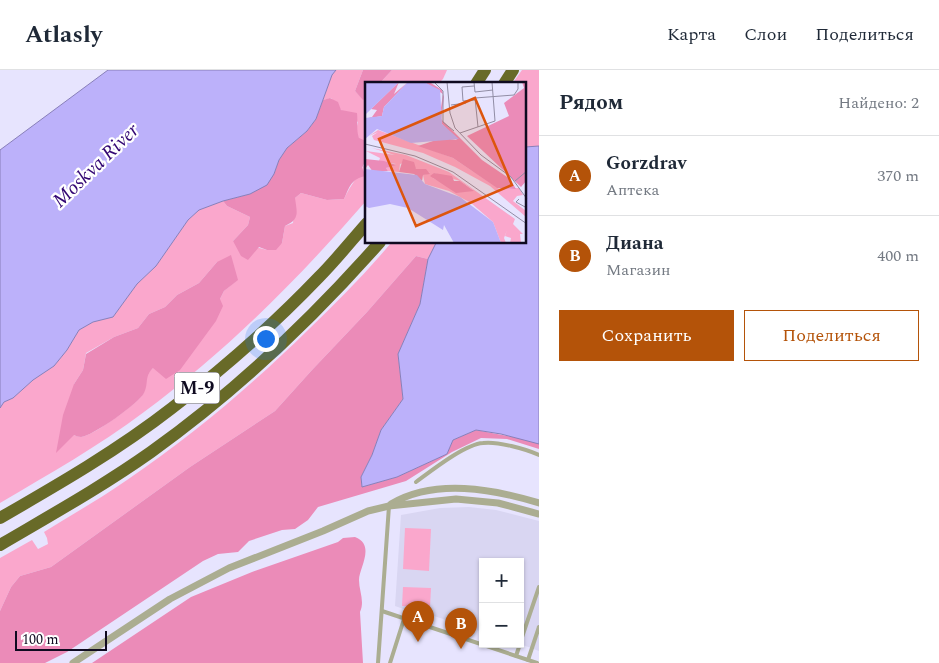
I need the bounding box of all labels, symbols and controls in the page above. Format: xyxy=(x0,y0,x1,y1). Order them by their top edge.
text: Atlasly xyxy=(25,17,102,53)
text: Карта xyxy=(667,21,716,48)
text: Слои xyxy=(744,21,787,48)
text: Поделиться xyxy=(815,21,914,48)
inset map xyxy=(365,82,526,244)
text: Рядом xyxy=(559,87,623,119)
text: Найдено: 2 xyxy=(838,91,919,115)
water label: Moskva River xyxy=(45,116,147,215)
text: Gorzdrav xyxy=(606,149,687,178)
text: A xyxy=(569,164,581,188)
text: 370 m xyxy=(877,164,919,188)
text: Аптека xyxy=(606,178,659,202)
text: Диана xyxy=(606,229,664,258)
text: B xyxy=(569,244,581,268)
text: 400 m xyxy=(877,244,919,268)
text: Магазин xyxy=(606,258,670,282)
button: Сохранить xyxy=(559,310,734,361)
button: Поделиться xyxy=(744,310,919,361)
your location xyxy=(253,326,279,352)
road number: М-9 xyxy=(174,372,220,404)
map controls xyxy=(479,558,524,648)
button: + xyxy=(479,558,524,603)
pin: A xyxy=(402,601,434,642)
button: − xyxy=(479,603,524,648)
pin: B xyxy=(445,608,477,649)
scale bar xyxy=(15,628,108,651)
text: 100 m xyxy=(22,629,59,650)

